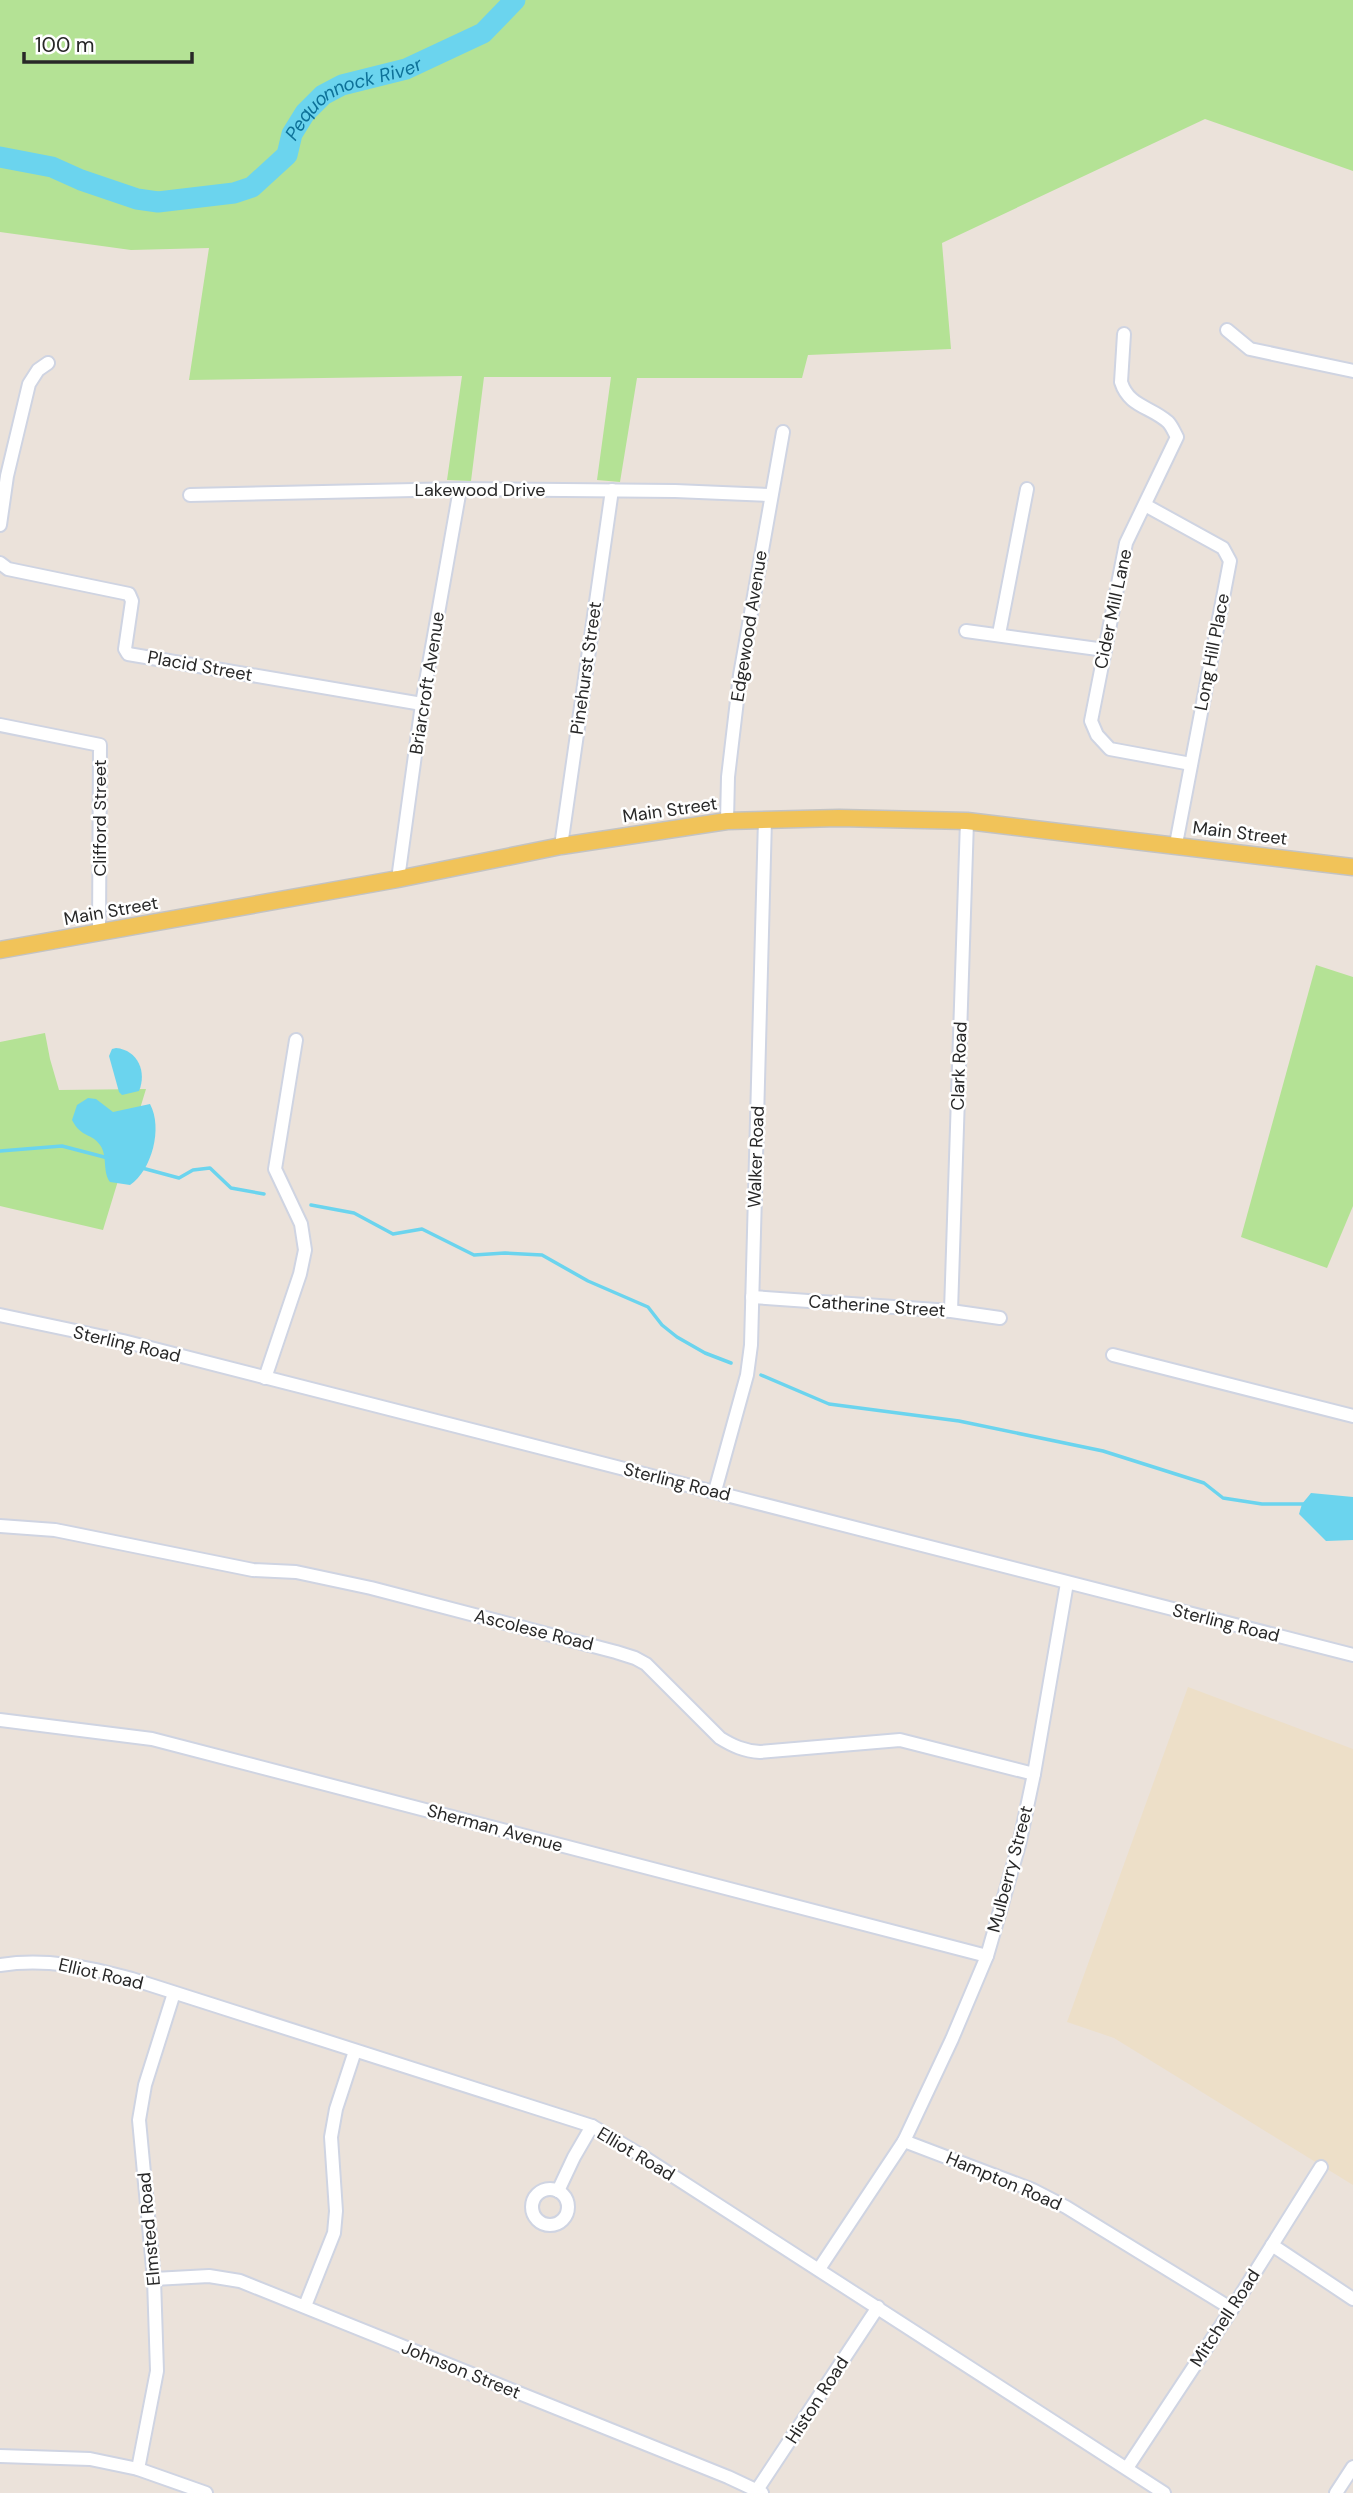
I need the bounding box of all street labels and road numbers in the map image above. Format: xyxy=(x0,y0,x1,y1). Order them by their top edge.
street label: Lakewood Drive xyxy=(414,478,546,502)
street label: Cider Mill Lane xyxy=(1089,547,1137,671)
street label: Edgewood Avenue xyxy=(725,549,773,703)
street label: Long Hill Place xyxy=(1189,591,1235,713)
street label: Pinehurst Street xyxy=(565,600,607,736)
street label: Briarcroft Avenue xyxy=(404,610,450,756)
street label: Placid Street xyxy=(146,645,254,687)
street label: Clifford Street xyxy=(88,759,112,877)
street label: Main Street xyxy=(621,791,719,829)
street label: Main Street xyxy=(1191,815,1289,851)
street label: Main Street xyxy=(62,891,160,931)
street label: Clark Road xyxy=(945,1021,973,1111)
street label: Walker Road xyxy=(742,1105,770,1209)
street label: Catherine Street xyxy=(808,1289,946,1323)
street label: Sterling Road xyxy=(71,1320,183,1368)
street label: Sterling Road xyxy=(621,1457,733,1507)
street label: Sterling Road xyxy=(1170,1598,1282,1648)
street label: Ascolese Road xyxy=(472,1604,596,1656)
street label: Sherman Avenue xyxy=(424,1798,566,1858)
street label: Mulberry Street xyxy=(982,1803,1038,1935)
street label: Elliot Road xyxy=(56,1953,146,1995)
street label: Elliot Road xyxy=(593,2121,679,2187)
street label: Hampton Road xyxy=(942,2146,1066,2216)
street label: Elmsted Road xyxy=(132,2171,166,2287)
street label: Mitchell Road xyxy=(1184,2265,1266,2371)
street label: Johnson Street xyxy=(398,2335,524,2405)
street label: Histon Road xyxy=(780,2352,854,2448)

